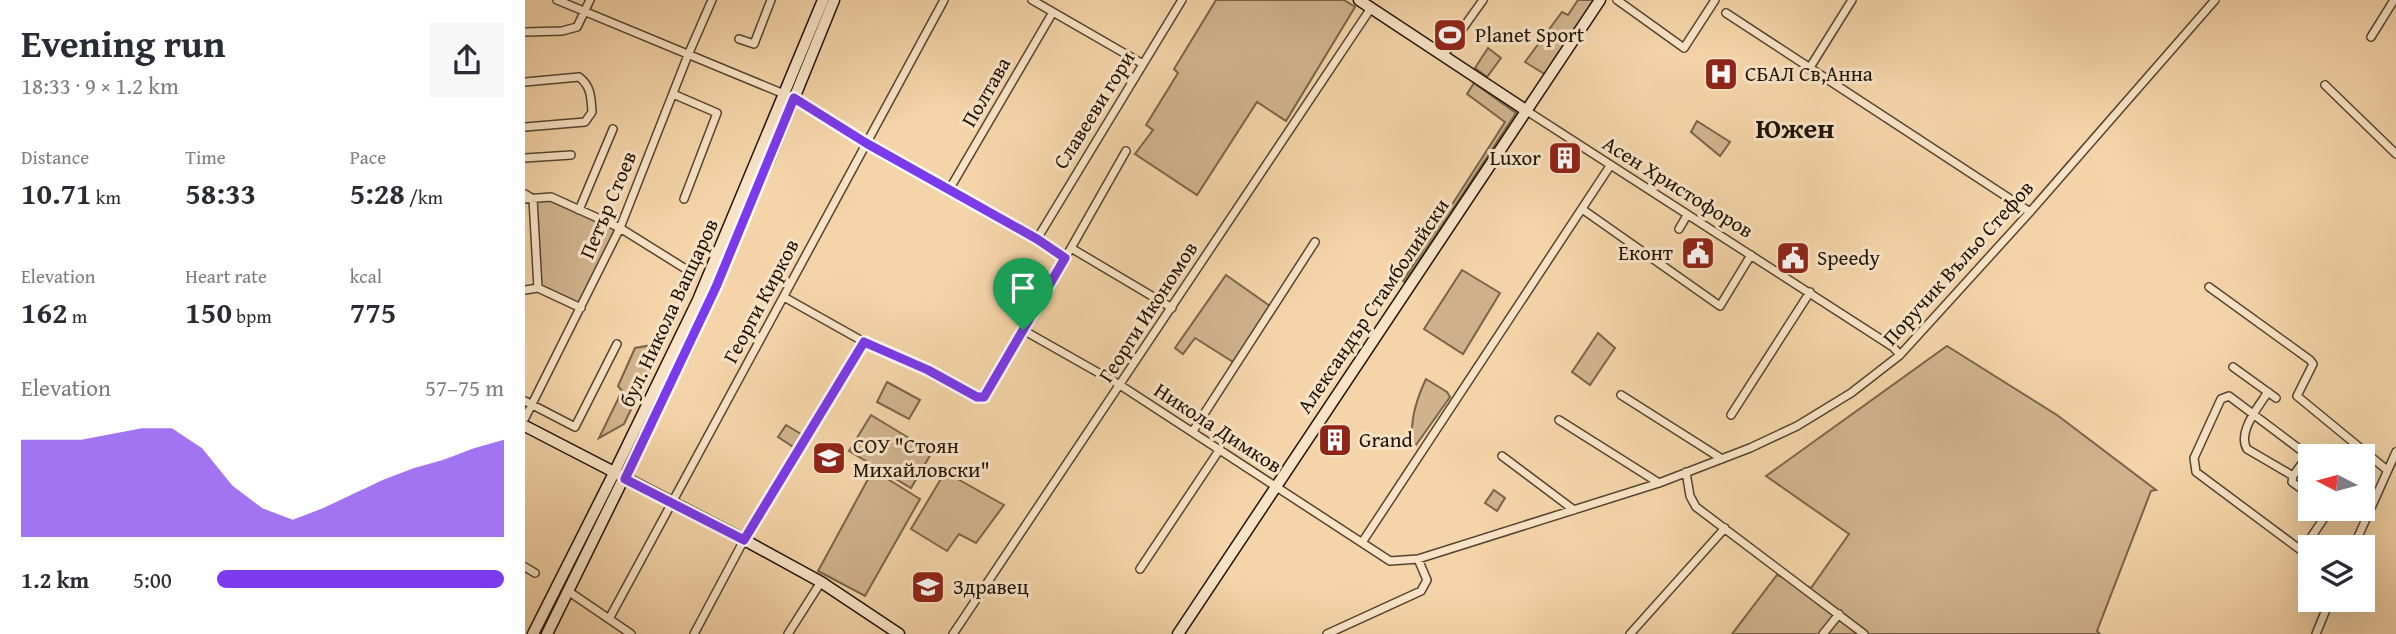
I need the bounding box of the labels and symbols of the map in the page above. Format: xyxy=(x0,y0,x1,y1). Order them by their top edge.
sports icon: Planet Sport xyxy=(1431,16,1469,54)
place label: Planet Sport xyxy=(1475,19,1585,50)
street label: Славееви гори xyxy=(1045,45,1142,175)
street label: Полтава xyxy=(953,51,1018,132)
hospital icon: СБАЛ Св,Анна xyxy=(1702,55,1740,93)
place label: СБАЛ Св,Анна xyxy=(1745,58,1873,89)
district label: Южен xyxy=(1756,107,1834,148)
street label: Асен Христофоров xyxy=(1597,128,1760,246)
building icon: Luxor xyxy=(1546,139,1584,177)
place label: Luxor xyxy=(1490,142,1541,173)
street label: Петър Стоев xyxy=(571,146,644,263)
street label: Поручик Въльо Стефов xyxy=(1875,173,2040,352)
street label: Александър Стамболийски xyxy=(1289,192,1456,420)
street label: бул. Никола Вапцаров xyxy=(611,213,726,412)
street label: Георги Кирков xyxy=(715,233,806,368)
public building icon: Еконт xyxy=(1679,234,1717,272)
street label: Георги Икономов xyxy=(1090,235,1205,388)
place label: Еконт xyxy=(1618,237,1673,268)
public building icon: Speedy xyxy=(1774,239,1812,277)
place label: Speedy xyxy=(1817,242,1881,273)
pin xyxy=(993,258,1053,330)
street label: Никола Димков xyxy=(1148,374,1288,481)
building icon: Grand xyxy=(1316,421,1354,459)
place label: Grand xyxy=(1359,424,1414,455)
place label: СОУ "Стоян Михайловски" xyxy=(853,430,990,485)
school or university icon: СОУ "Стоян Михайловски" xyxy=(810,439,848,477)
north arrow xyxy=(2298,444,2375,522)
school or university icon: Здравец xyxy=(909,568,947,606)
place label: Здравец xyxy=(953,571,1029,602)

